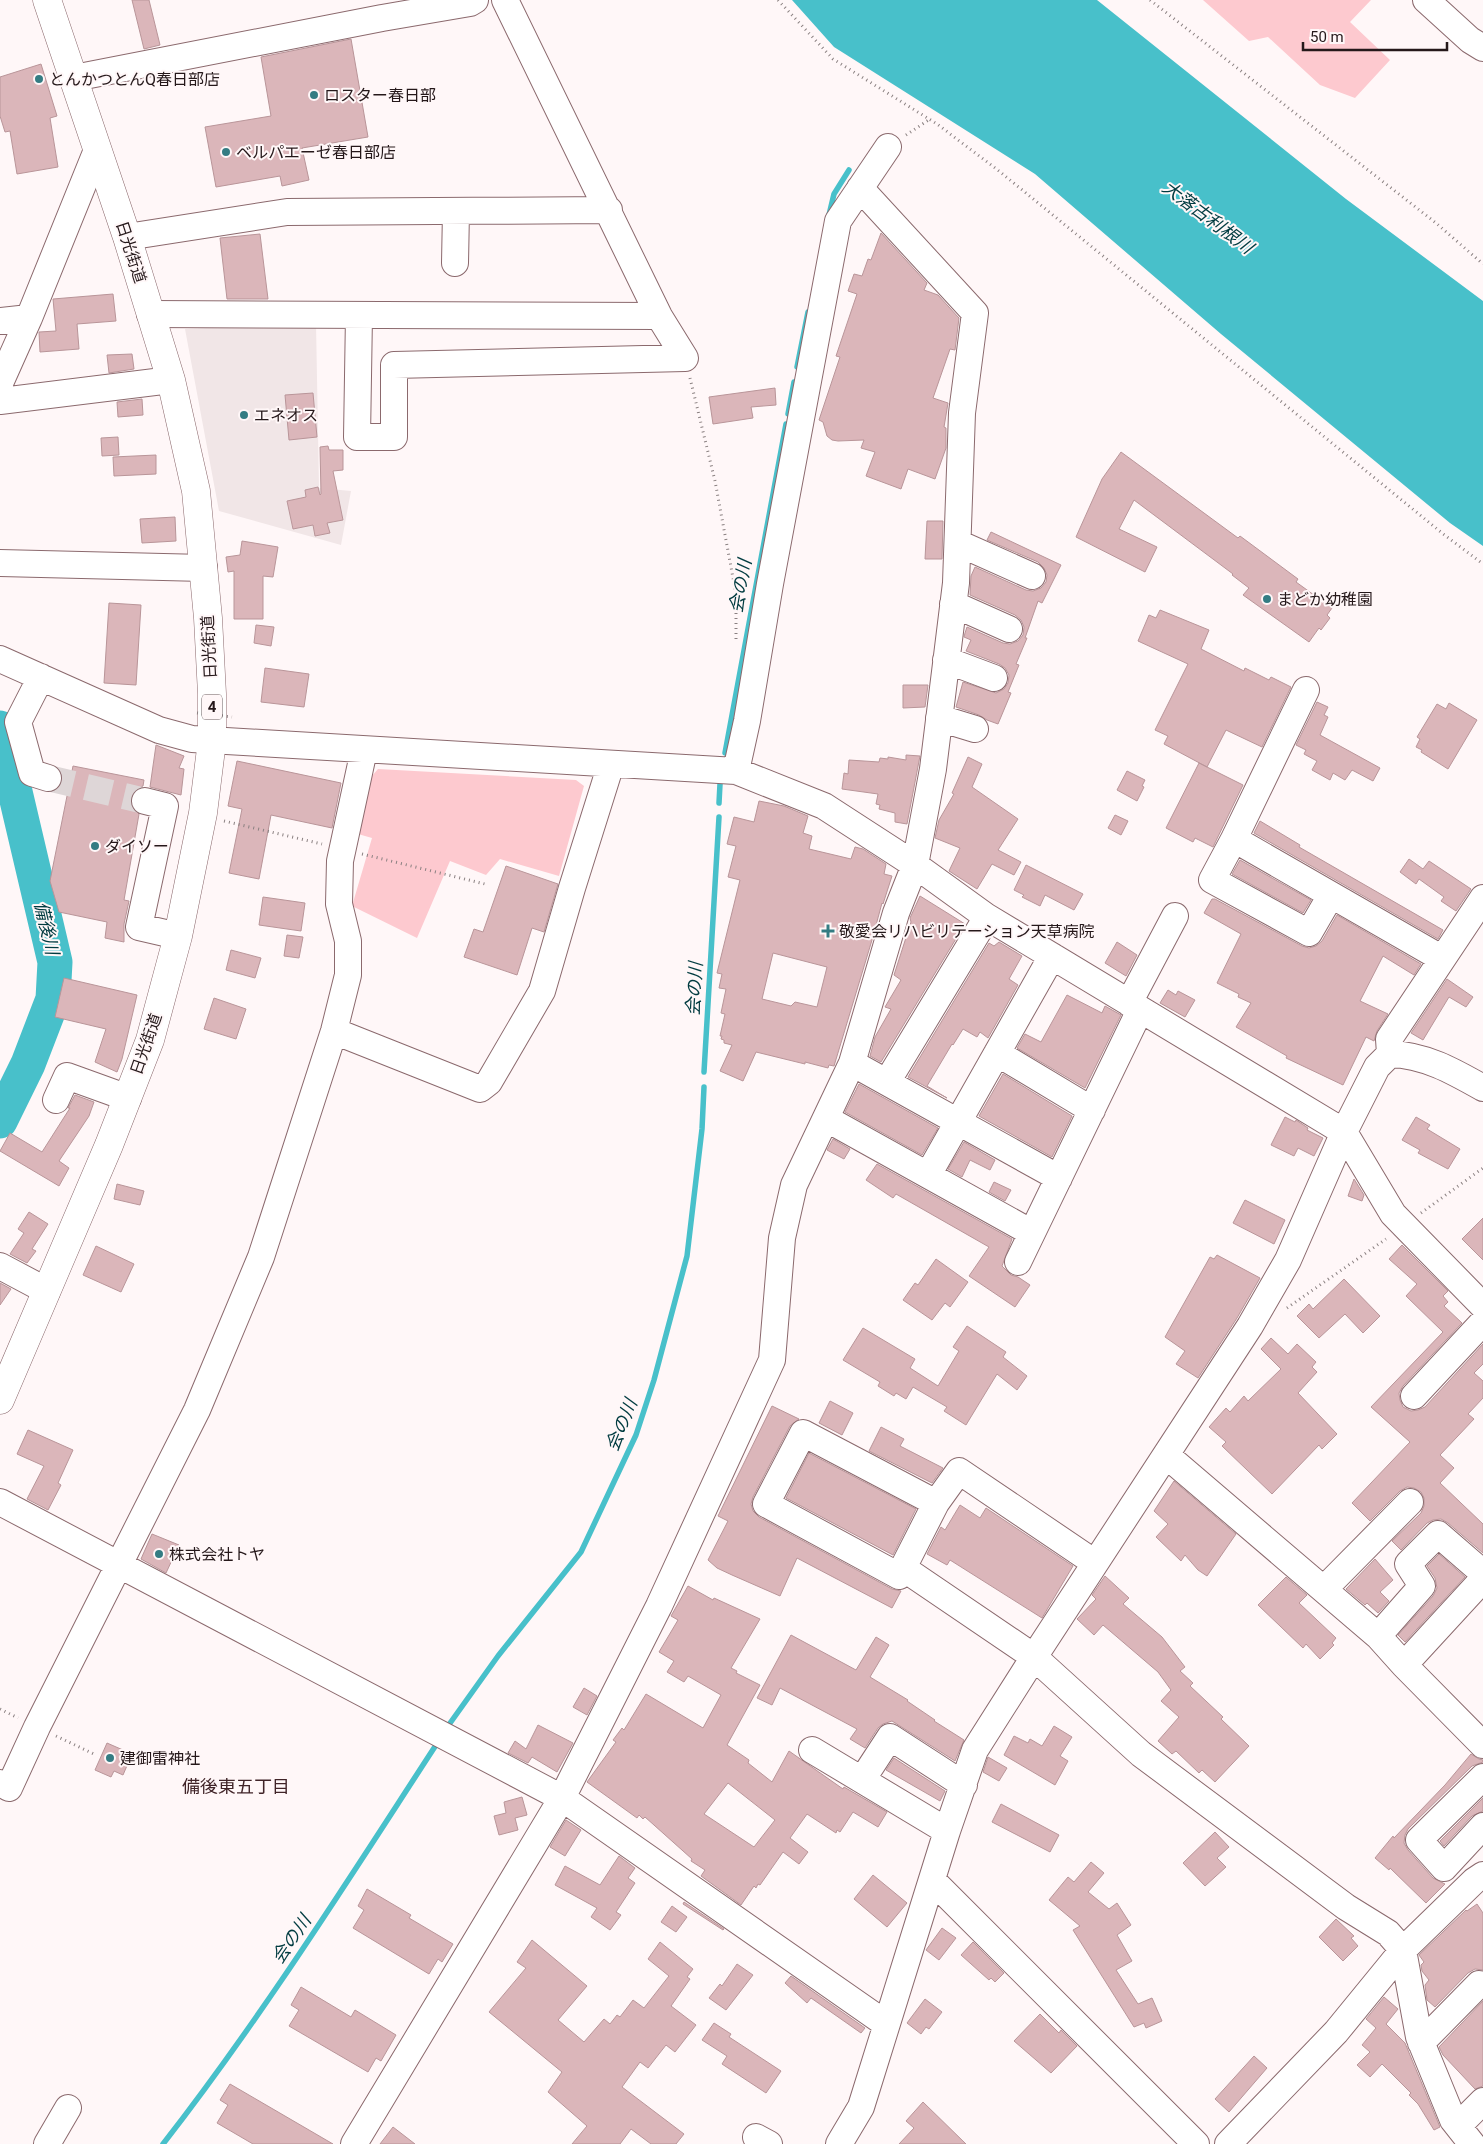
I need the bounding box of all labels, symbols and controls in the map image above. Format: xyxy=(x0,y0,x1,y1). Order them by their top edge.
scale bar xyxy=(1303,20,1447,52)
text: 50 m xyxy=(1310,28,1344,46)
place label: とんかつとんQ春日部店 xyxy=(49,70,220,89)
marker: とんかつとんQ春日部店 xyxy=(33,73,45,85)
place label: ロスター春日部 xyxy=(324,86,436,105)
marker: ロスター春日部 xyxy=(308,89,320,101)
place label: ベルパエーゼ春日部店 xyxy=(236,143,396,162)
marker: ベルパエーゼ春日部店 xyxy=(220,146,232,158)
water label: 大落古利根川 xyxy=(1159,176,1259,259)
street label: 日光街道 xyxy=(112,219,150,285)
place label: エネオス xyxy=(254,406,318,425)
marker: エネオス xyxy=(238,409,250,421)
water label: 会の川 xyxy=(725,556,755,614)
place label: まどか幼稚園 xyxy=(1277,590,1373,609)
marker: まどか幼稚園 xyxy=(1261,593,1273,605)
street label: 日光街道 xyxy=(198,615,220,679)
road number: 4 xyxy=(202,694,222,720)
place label: ダイソー xyxy=(105,837,169,856)
marker: ダイソー xyxy=(89,840,101,852)
water label: 備後川 xyxy=(31,899,64,959)
place label: 敬愛会リハビリテーション天草病院 xyxy=(839,922,1095,941)
marker: 敬愛会リハビリテーション天草病院 xyxy=(821,924,835,938)
water label: 会の川 xyxy=(682,959,706,1017)
street label: 日光街道 xyxy=(127,1011,165,1077)
water label: 会の川 xyxy=(601,1394,642,1454)
place label: 株式会社トヤ xyxy=(169,1545,265,1564)
marker: 株式会社トヤ xyxy=(153,1548,165,1560)
place label: 建御雷神社 xyxy=(120,1749,200,1768)
marker: 建御雷神社 xyxy=(104,1752,116,1764)
district label: 備後東五丁目 xyxy=(182,1776,290,1797)
water label: 会の川 xyxy=(267,1909,316,1967)

